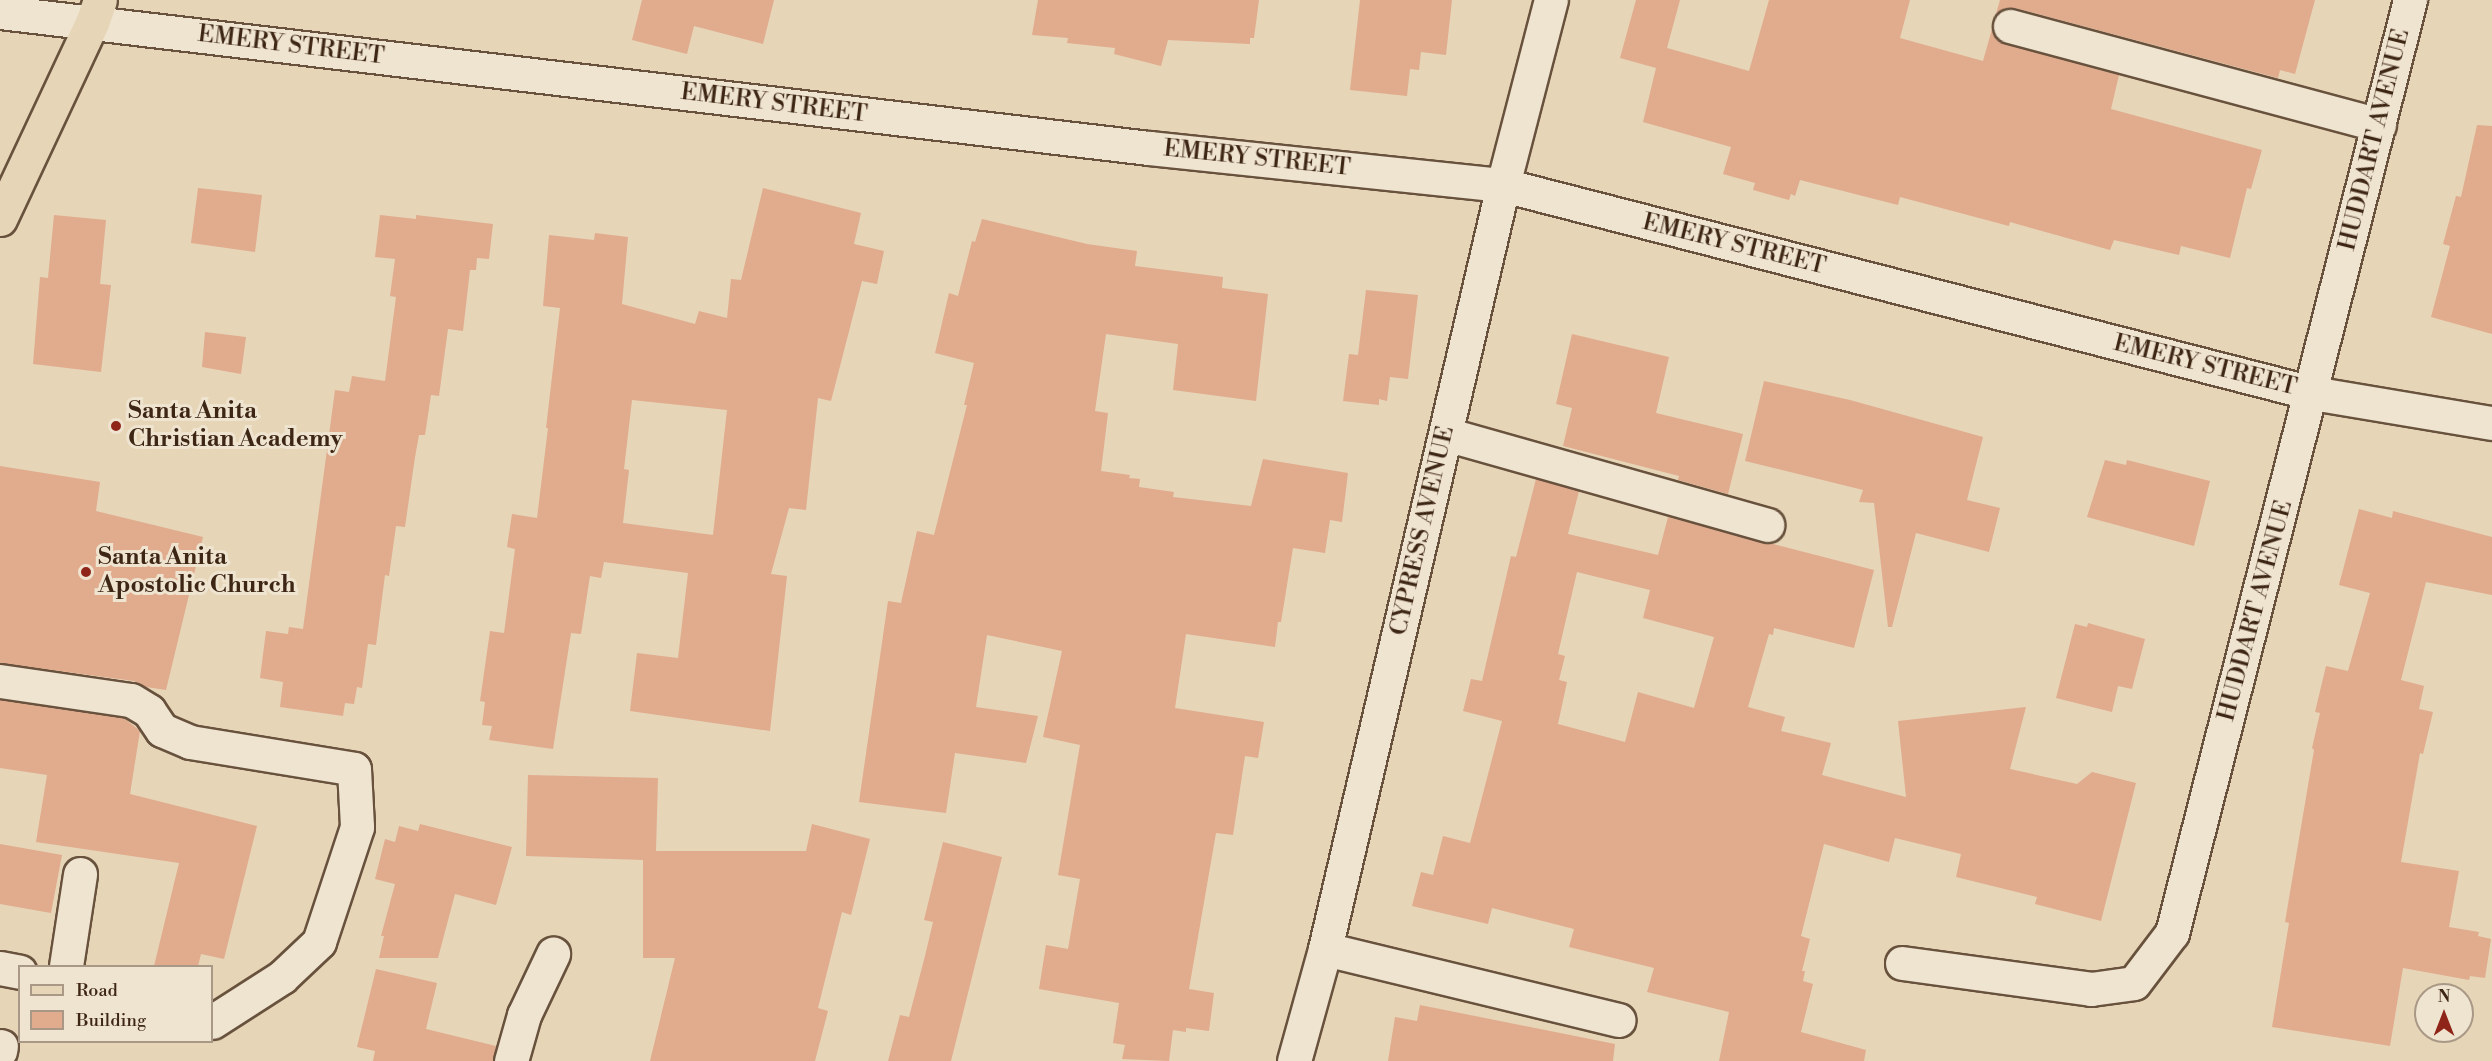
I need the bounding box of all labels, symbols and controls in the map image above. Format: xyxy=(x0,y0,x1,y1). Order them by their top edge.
street label: EMERY STREET xyxy=(196,20,386,72)
street label: HUDDART AVENUE xyxy=(2334,26,2416,254)
street label: EMERY STREET xyxy=(679,78,869,130)
street label: EMERY STREET xyxy=(1162,135,1352,183)
street label: EMERY STREET xyxy=(1639,208,1829,282)
street label: EMERY STREET xyxy=(2110,329,2300,403)
place label: Santa Anita Christian Academy xyxy=(128,398,343,454)
marker: Santa Anita Christian Academy xyxy=(109,419,123,433)
street label: CYPRESS AVENUE xyxy=(1385,424,1461,638)
street label: HUDDART AVENUE xyxy=(2213,497,2299,725)
place label: Santa Anita Apostolic Church xyxy=(98,544,296,600)
marker: Santa Anita Apostolic Church xyxy=(79,565,93,579)
legend xyxy=(18,965,213,1043)
text: Road xyxy=(76,979,118,1002)
north arrow xyxy=(2414,983,2474,1043)
text: N xyxy=(2438,987,2450,1007)
text: Building xyxy=(76,1009,146,1032)

